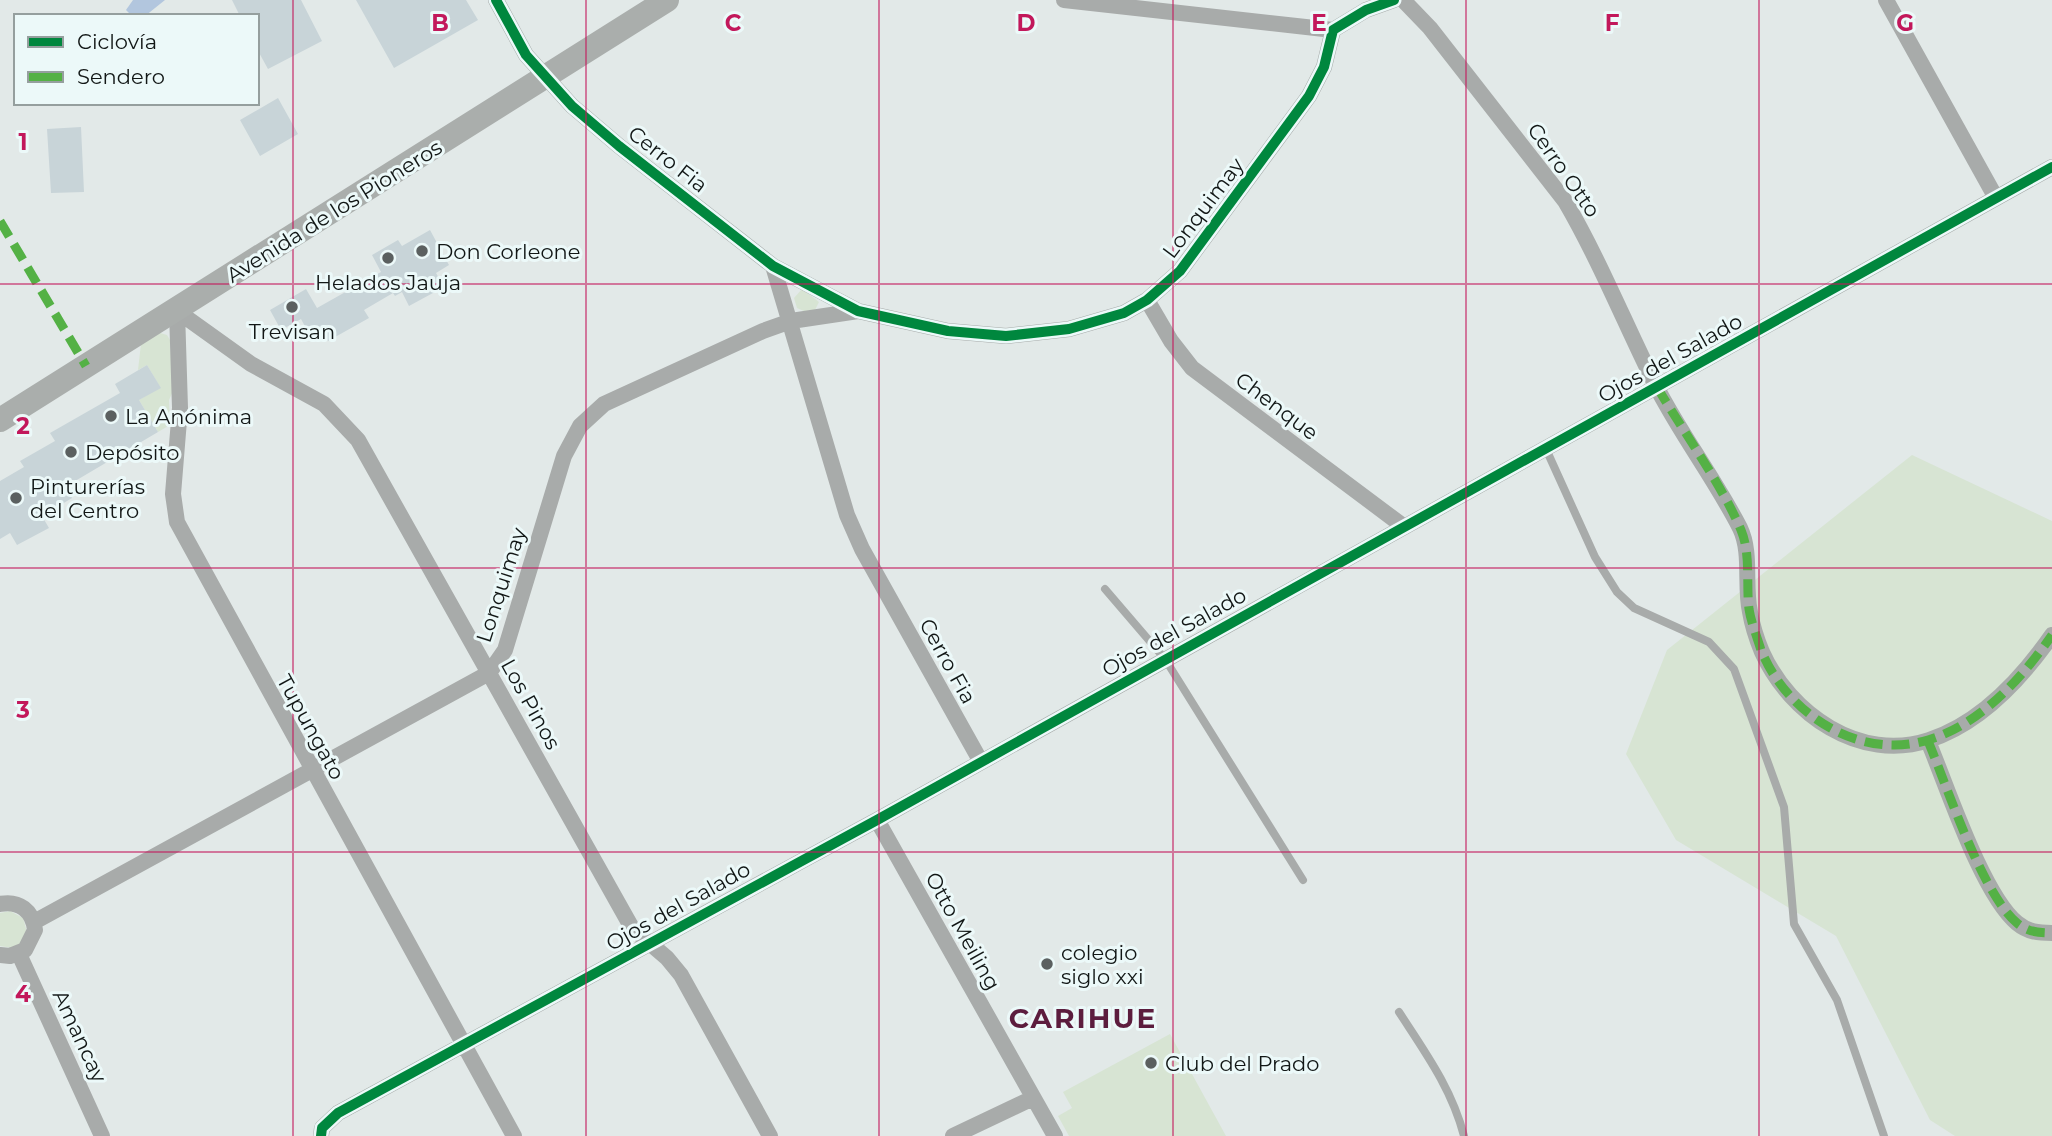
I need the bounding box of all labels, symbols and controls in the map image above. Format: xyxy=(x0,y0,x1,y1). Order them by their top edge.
text: B xyxy=(431,9,449,37)
text: C xyxy=(725,9,742,37)
text: D xyxy=(1017,9,1036,37)
text: E xyxy=(1311,9,1327,37)
text: F xyxy=(1605,9,1620,37)
text: G xyxy=(1896,9,1914,37)
legend xyxy=(14,14,259,105)
text: Ciclovía xyxy=(77,29,157,54)
text: Sendero xyxy=(77,64,165,89)
street label: Cerro Otto xyxy=(1522,118,1606,222)
street label: Cerro Fia xyxy=(623,120,713,198)
text: 1 xyxy=(18,128,28,156)
street label: Avenida de los Pioneros xyxy=(222,134,446,288)
street label: Lonquimay xyxy=(1157,152,1249,263)
place label: Don Corleone xyxy=(436,239,580,264)
marker: Don Corleone xyxy=(414,243,430,259)
marker: Helados Jauja xyxy=(380,250,396,266)
place label: Helados Jauja xyxy=(315,270,461,295)
marker: Trevisan xyxy=(284,299,300,315)
street label: Ojos del Salado xyxy=(1593,308,1747,408)
place label: Trevisan xyxy=(249,319,335,344)
street label: Chenque xyxy=(1231,367,1323,445)
place label: La Anónima xyxy=(125,404,252,429)
marker: La Anónima xyxy=(103,408,119,424)
text: 2 xyxy=(16,412,30,440)
place label: Depósito xyxy=(85,440,179,465)
marker: Depósito xyxy=(63,444,79,460)
place label: Pinturerías del Centro xyxy=(30,474,145,523)
marker: Pinturerías del Centro xyxy=(8,490,24,506)
street label: Lonquimay xyxy=(471,524,531,646)
street label: Ojos del Salado xyxy=(1097,582,1251,682)
street label: Cerro Fia xyxy=(914,614,982,708)
street label: Los Pinos xyxy=(496,654,566,754)
street label: Tupungato xyxy=(272,670,350,784)
text: 3 xyxy=(15,696,30,724)
street label: Ojos del Salado xyxy=(601,856,755,956)
street label: Otto Meiling xyxy=(920,868,1006,994)
place label: colegio siglo xxi xyxy=(1061,940,1144,989)
marker: colegio siglo xxi xyxy=(1039,956,1055,972)
text: 4 xyxy=(15,980,31,1008)
street label: Amancay xyxy=(48,986,113,1087)
district label: CARIHUE xyxy=(1009,1001,1157,1035)
place label: Club del Prado xyxy=(1165,1051,1319,1076)
marker: Club del Prado xyxy=(1143,1055,1159,1071)

